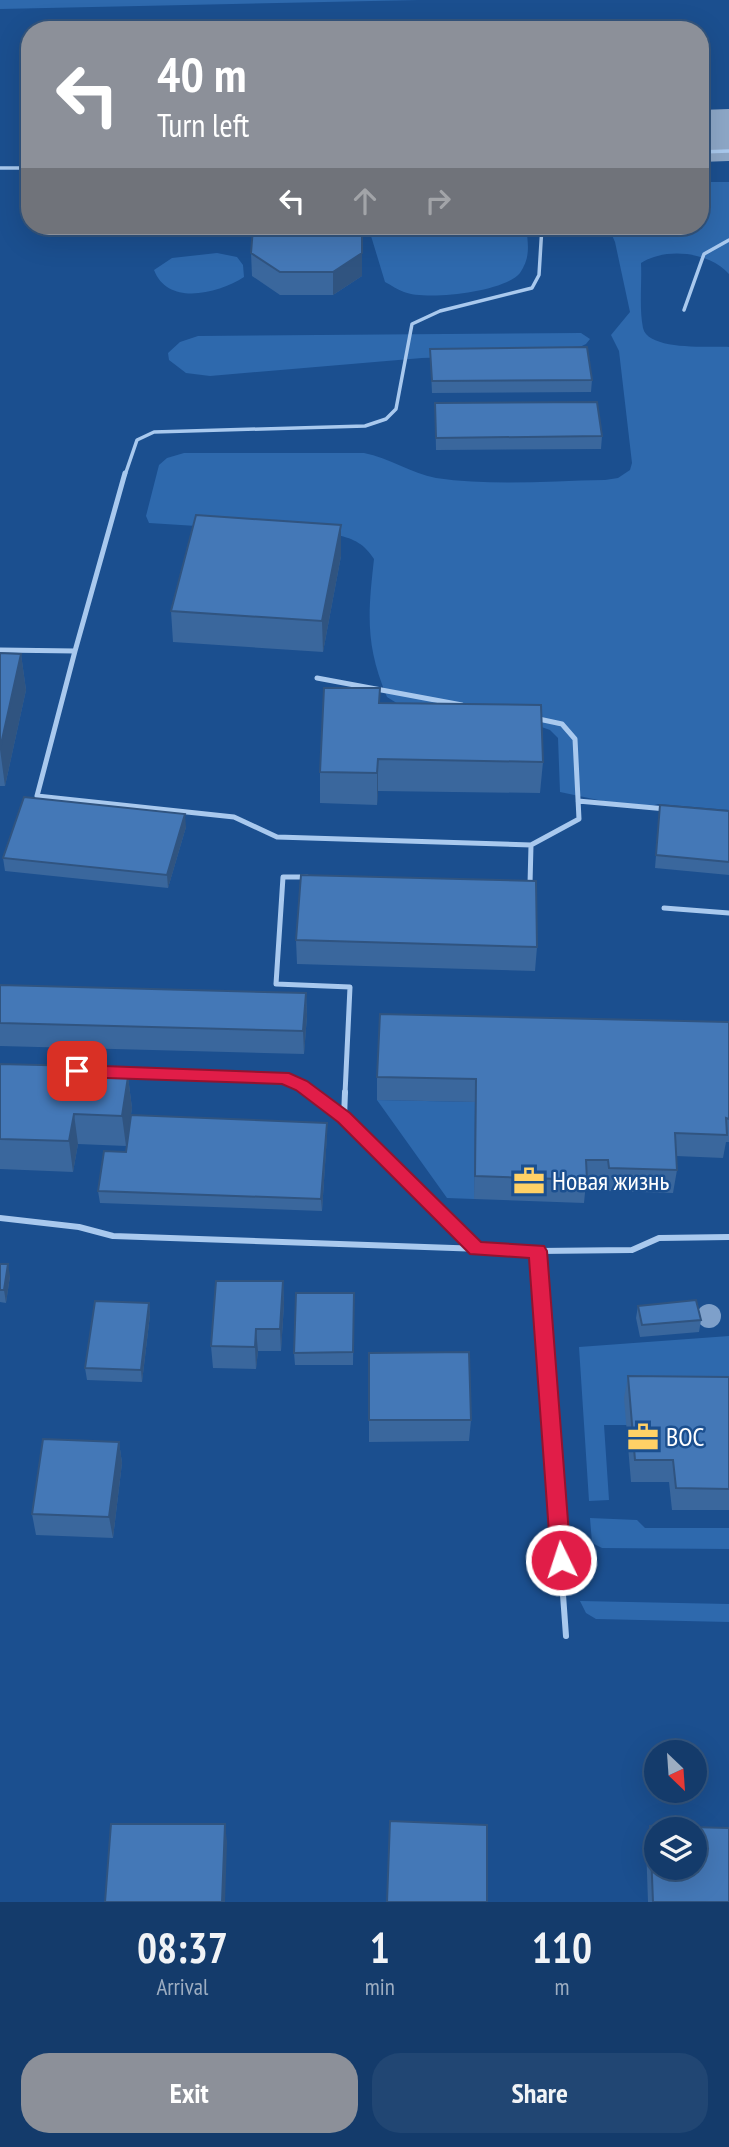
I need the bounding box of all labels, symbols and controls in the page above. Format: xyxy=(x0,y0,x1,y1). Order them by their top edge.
text: 40 m xyxy=(157,42,246,106)
icon: left xyxy=(42,49,133,140)
text: Turn left xyxy=(157,104,249,146)
icon: left xyxy=(273,182,311,220)
icon: ahead xyxy=(346,182,384,220)
icon: right xyxy=(419,182,457,220)
pin xyxy=(47,1041,107,1101)
icon: arrive xyxy=(58,1052,96,1090)
office icon: Новая жизнь xyxy=(512,1164,546,1198)
place label: Новая жизнь xyxy=(552,1164,669,1197)
office icon: ВОС xyxy=(626,1420,660,1454)
place label: ВОС xyxy=(666,1420,705,1453)
position arrow xyxy=(524,1523,598,1597)
north arrow xyxy=(644,1740,707,1802)
map controls xyxy=(644,1740,707,1880)
button: layers xyxy=(644,1817,707,1880)
text: 08:37 xyxy=(137,1920,228,1975)
text: 1 xyxy=(370,1920,390,1975)
text: 110 xyxy=(532,1920,592,1975)
text: Arrival xyxy=(156,1972,208,2001)
text: min xyxy=(365,1972,395,2001)
text: m xyxy=(554,1972,569,2001)
button: Exit xyxy=(21,2053,358,2133)
button: Share xyxy=(372,2053,708,2133)

